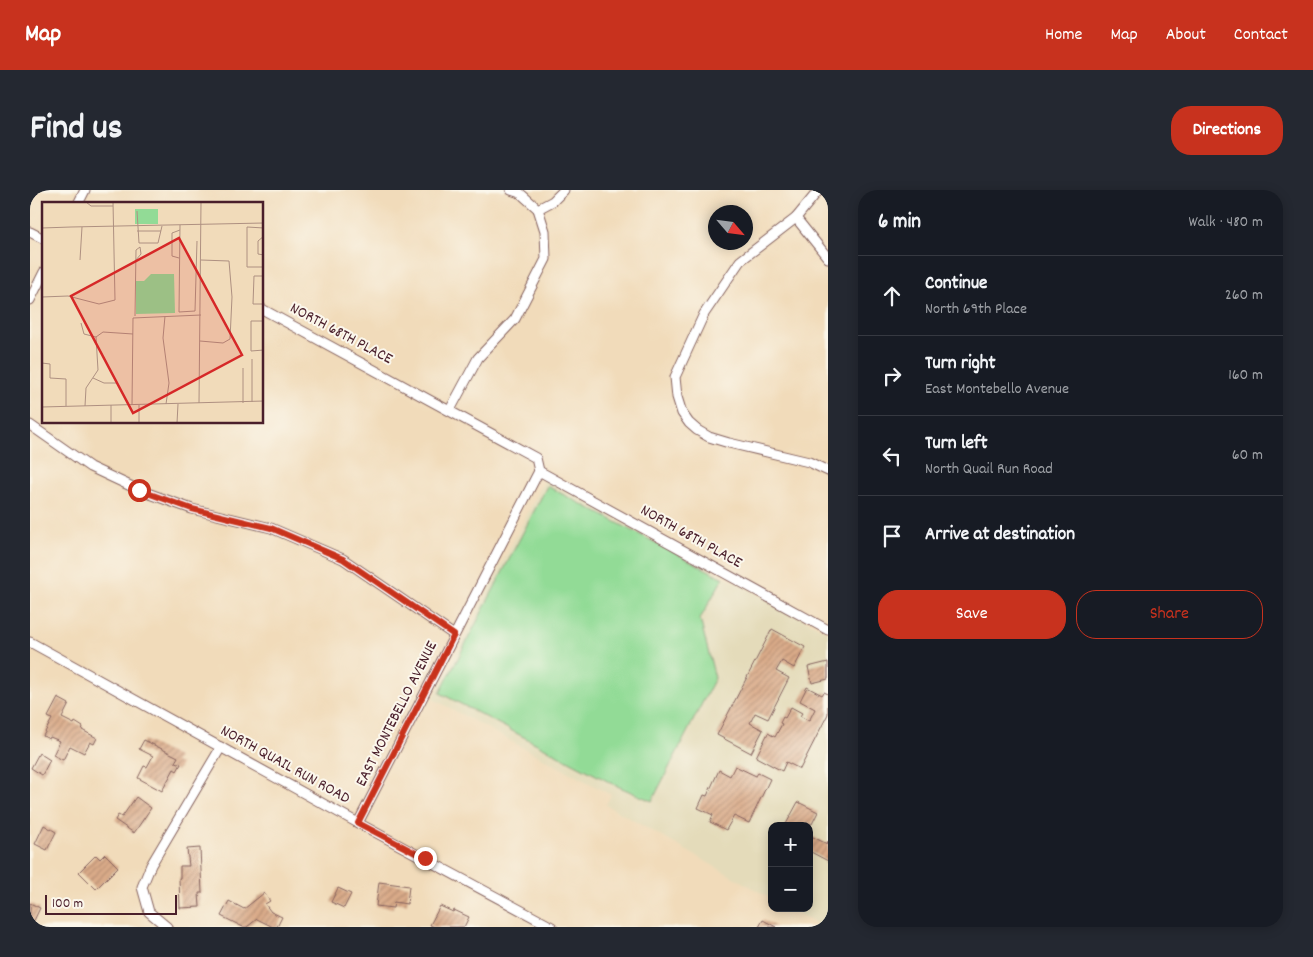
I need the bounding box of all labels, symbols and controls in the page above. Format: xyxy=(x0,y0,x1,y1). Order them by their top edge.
text: Map xyxy=(25,18,61,52)
text: Home xyxy=(1045,23,1082,48)
text: Map xyxy=(1110,23,1138,48)
text: About xyxy=(1166,23,1206,48)
text: Contact xyxy=(1234,23,1288,48)
text: Find us xyxy=(30,105,122,155)
button: Directions xyxy=(1171,106,1283,155)
inset map xyxy=(42,202,264,424)
north arrow xyxy=(708,205,753,250)
text: 6 min xyxy=(878,208,921,238)
text: Walk · 480 m xyxy=(1189,211,1263,234)
text: Continue xyxy=(925,271,987,298)
icon: ahead xyxy=(878,282,906,310)
text: 260 m xyxy=(1225,284,1263,307)
street label: NORTH 68TH PLACE xyxy=(286,297,397,371)
text: North 69th Place xyxy=(925,298,1027,321)
text: Turn right xyxy=(925,351,996,378)
icon: right xyxy=(878,362,906,390)
text: 160 m xyxy=(1228,364,1263,387)
text: East Montebello Avenue xyxy=(925,378,1069,401)
text: Turn left xyxy=(925,431,988,458)
icon: left xyxy=(878,442,906,470)
text: 60 m xyxy=(1232,444,1263,467)
text: North Quail Run Road xyxy=(925,458,1053,481)
route start xyxy=(128,479,151,502)
street label: NORTH 68TH PLACE xyxy=(636,499,747,575)
icon: arrive xyxy=(878,522,906,550)
text: Arrive at destination xyxy=(925,522,1075,549)
button: Save xyxy=(878,590,1066,639)
button: Share xyxy=(1076,590,1263,639)
street label: EAST MONTEBELLO AVENUE xyxy=(350,637,444,791)
street label: NORTH QUAIL RUN ROAD xyxy=(216,720,354,810)
map controls xyxy=(768,822,813,912)
button: + xyxy=(768,822,813,867)
route end xyxy=(414,847,437,870)
button: − xyxy=(768,867,813,912)
scale bar xyxy=(45,892,178,915)
text: 100 m xyxy=(52,894,83,914)

